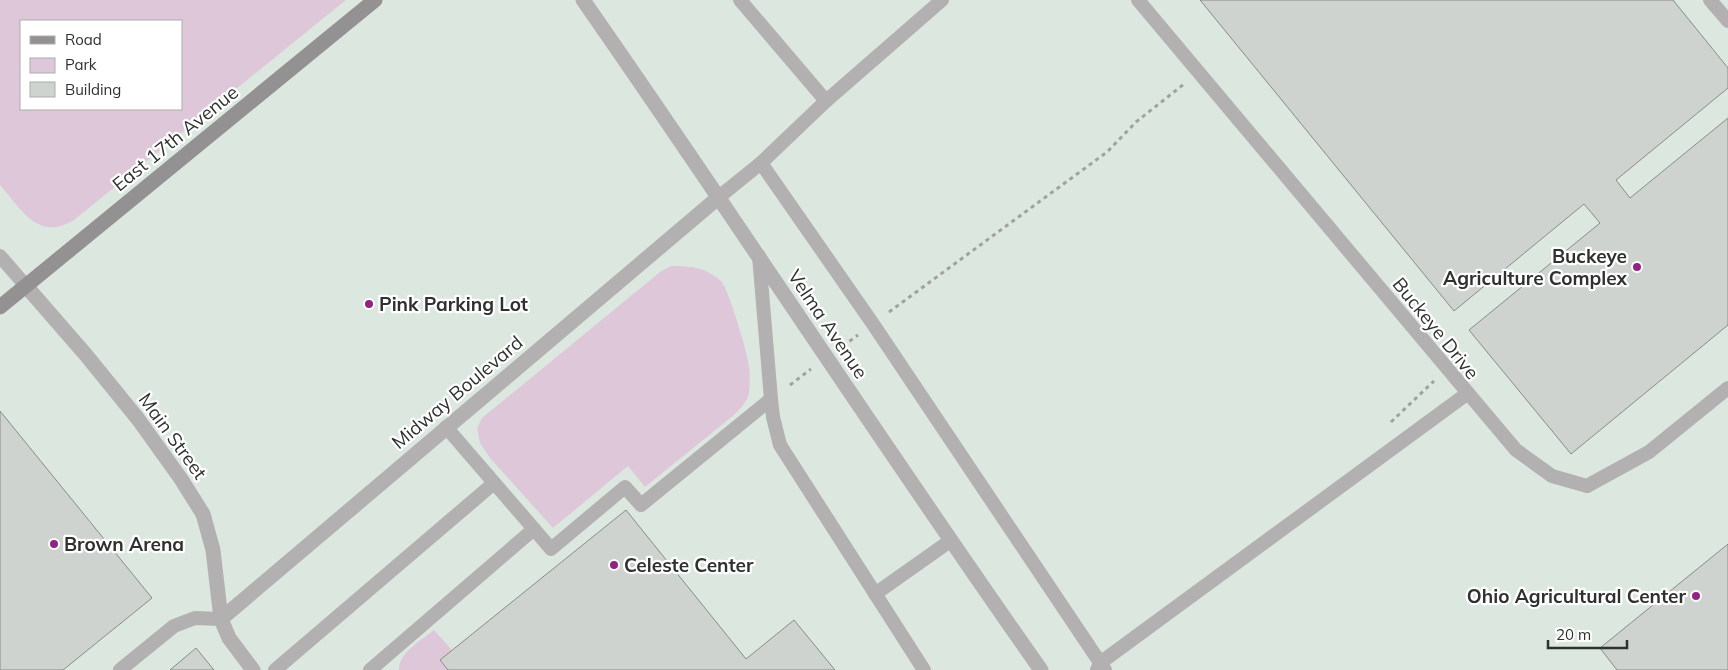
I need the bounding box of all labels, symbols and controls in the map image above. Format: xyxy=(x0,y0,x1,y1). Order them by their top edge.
legend xyxy=(20,20,182,110)
text: Road xyxy=(65,30,102,49)
text: Park xyxy=(65,55,97,74)
text: Building xyxy=(65,80,121,99)
street label: East 17th Avenue xyxy=(107,80,243,196)
place label: Buckeye Agriculture Complex xyxy=(1443,244,1628,290)
marker: Buckeye Agriculture Complex xyxy=(1631,261,1643,273)
street label: Velma Avenue xyxy=(783,265,873,383)
street label: Buckeye Drive xyxy=(1388,272,1484,384)
place label: Pink Parking Lot xyxy=(379,292,528,316)
marker: Pink Parking Lot xyxy=(363,298,375,310)
street label: Midway Boulevard xyxy=(387,330,527,454)
street label: Main Street xyxy=(134,388,213,484)
place label: Brown Arena xyxy=(64,532,184,556)
marker: Brown Arena xyxy=(48,538,60,550)
place label: Celeste Center xyxy=(624,553,754,577)
marker: Celeste Center xyxy=(608,559,620,571)
place label: Ohio Agricultural Center xyxy=(1467,584,1687,608)
marker: Ohio Agricultural Center xyxy=(1690,590,1702,602)
scale bar xyxy=(1548,618,1627,650)
text: 20 m xyxy=(1556,625,1591,644)

